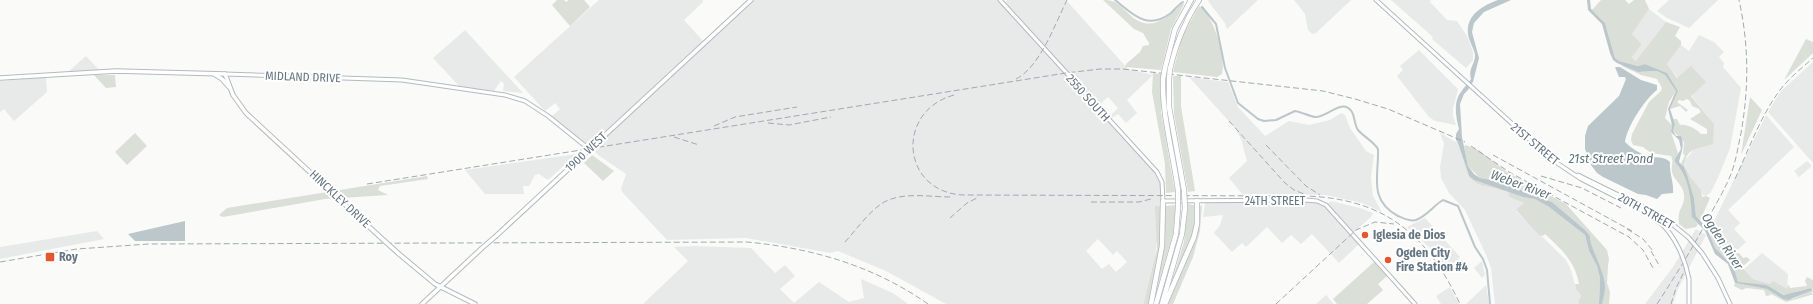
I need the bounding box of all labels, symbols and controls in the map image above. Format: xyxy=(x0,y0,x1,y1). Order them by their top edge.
street label: MIDLAND DRIVE xyxy=(265,69,341,85)
street label: 2550 SOUTH xyxy=(1063,72,1113,124)
street label: 21ST STREET xyxy=(1508,120,1562,168)
street label: 1900 WEST xyxy=(562,129,610,175)
water label: 21st Street Pond xyxy=(1568,151,1653,166)
street label: HINCKLEY DRIVE xyxy=(307,167,374,231)
water label: Weber River xyxy=(1489,167,1553,202)
street label: 20TH STREET xyxy=(1616,190,1677,232)
street label: 24TH STREET xyxy=(1245,194,1306,208)
water label: Ogden River xyxy=(1699,210,1747,273)
place label: Iglesia de Dios xyxy=(1373,228,1446,242)
marker: Iglesia de Dios xyxy=(1360,230,1370,240)
place label: Ogden City Fire Station #4 xyxy=(1396,246,1468,274)
place label: Roy xyxy=(59,250,78,264)
marker: Roy xyxy=(44,251,56,263)
marker: Ogden City Fire Station #4 xyxy=(1383,255,1393,265)

